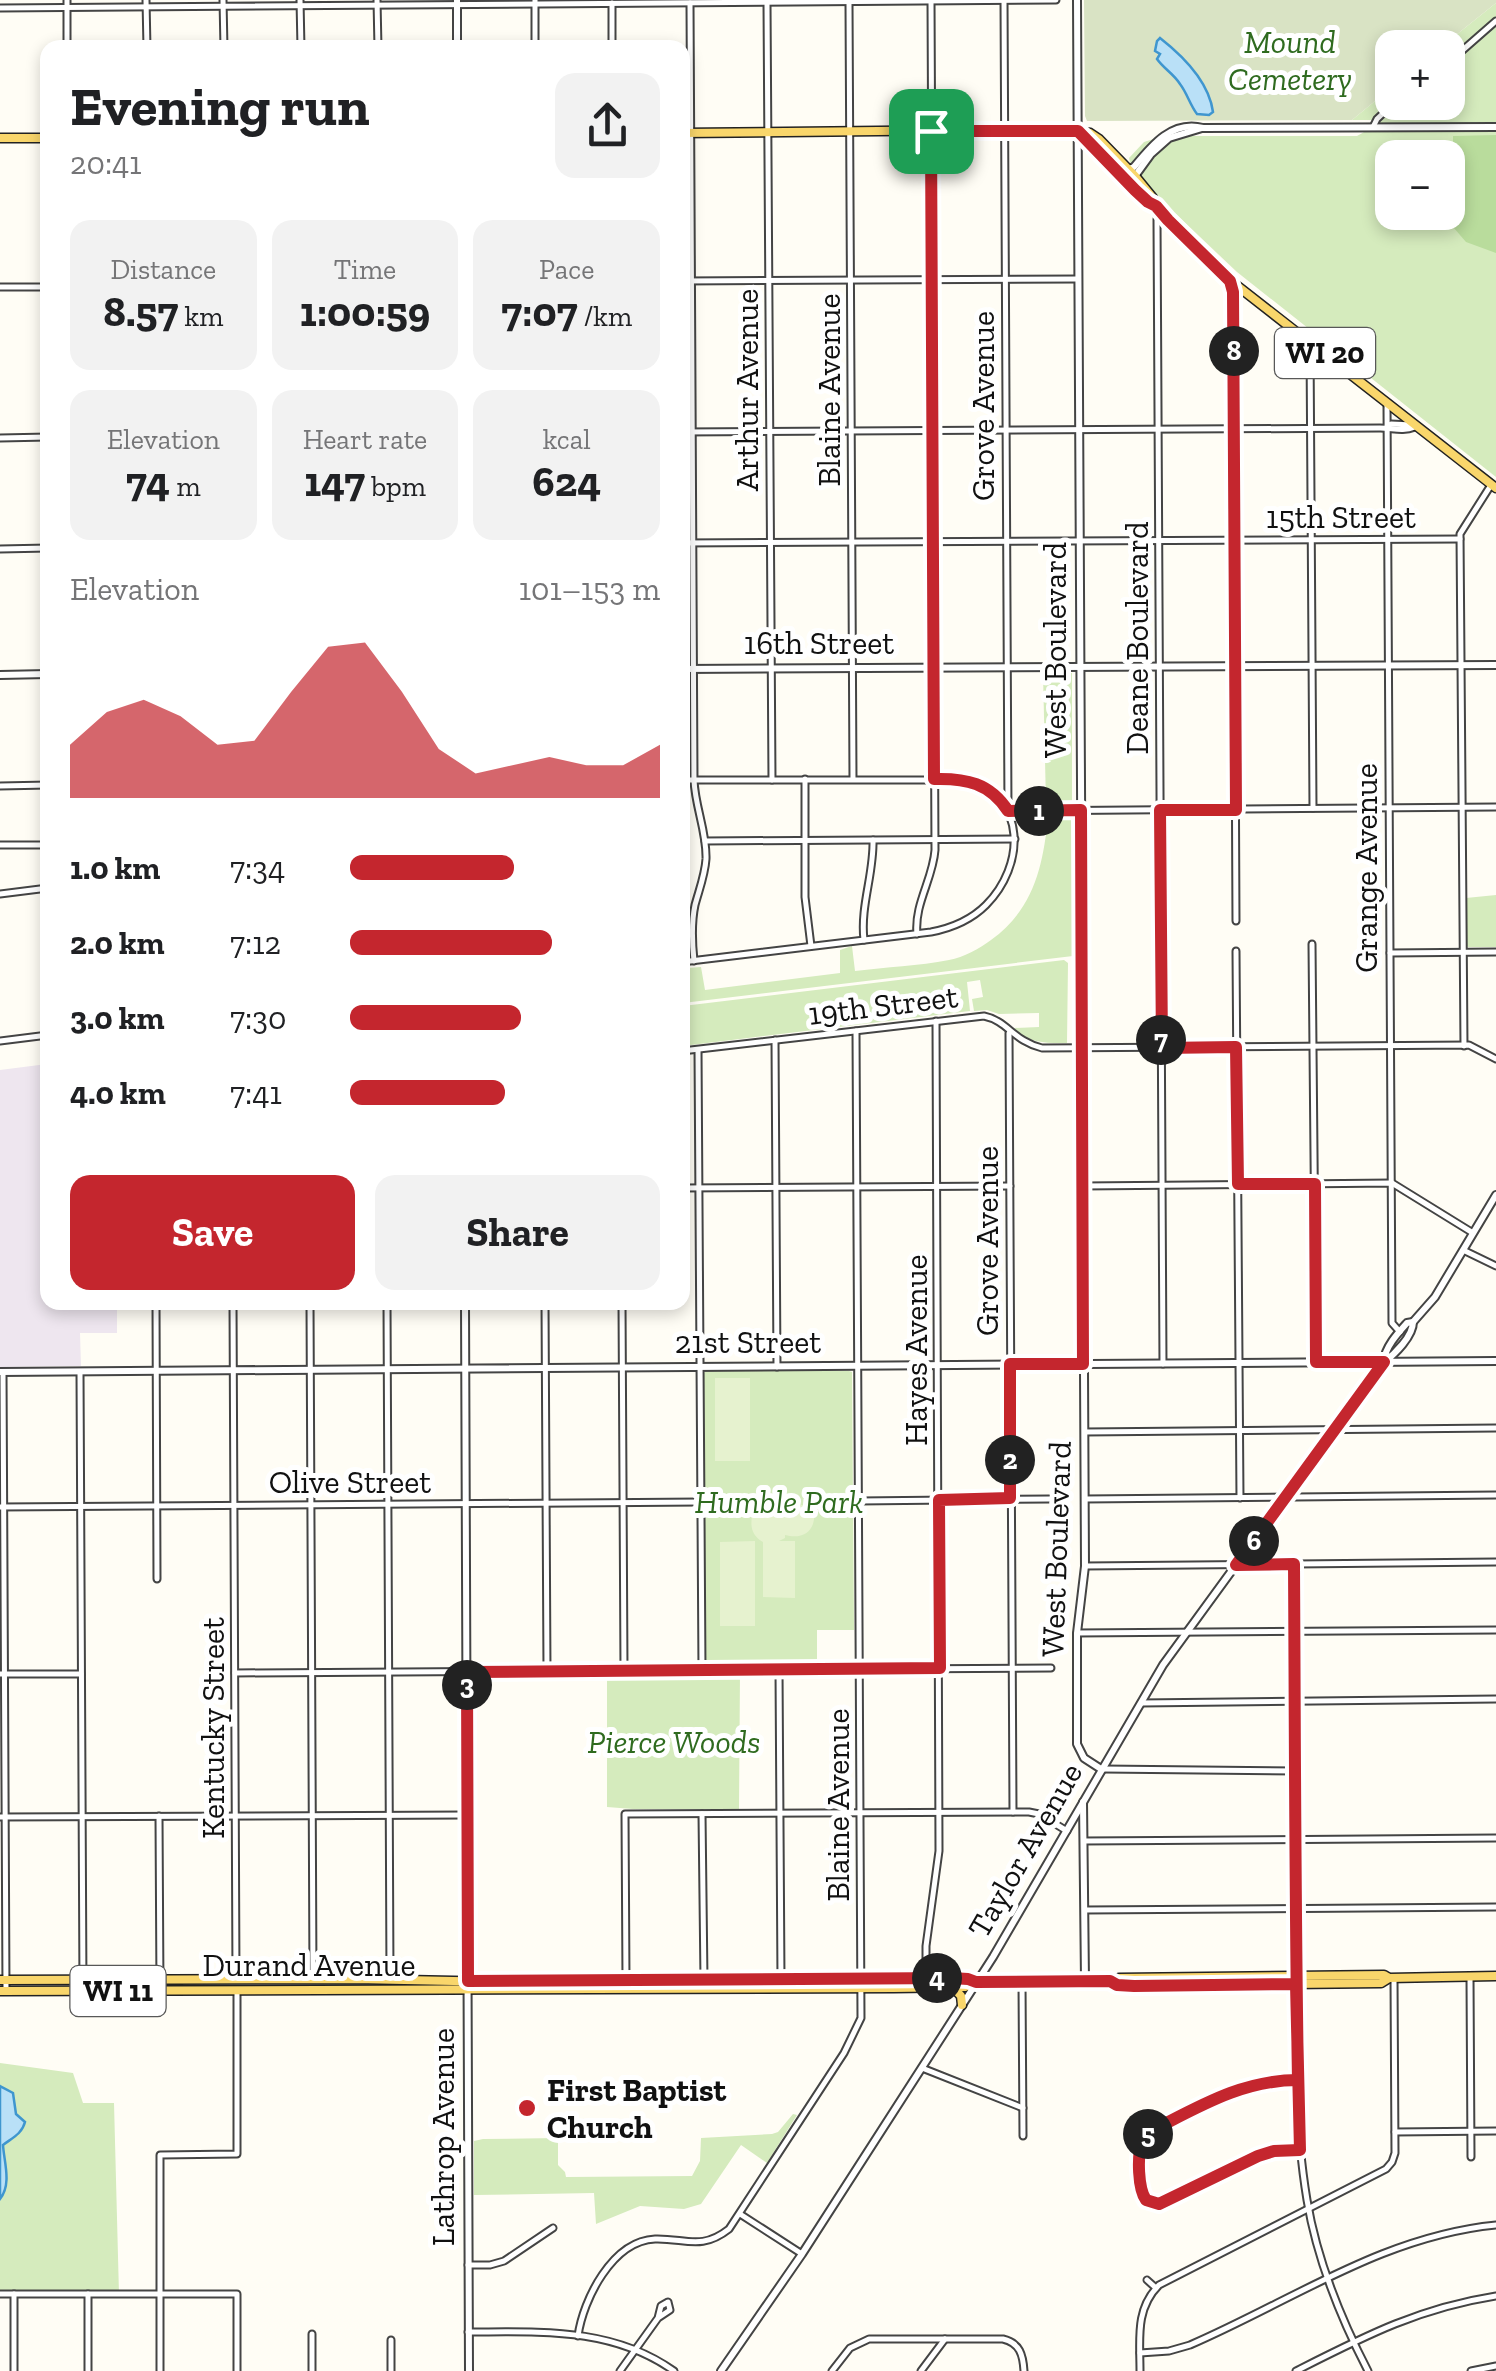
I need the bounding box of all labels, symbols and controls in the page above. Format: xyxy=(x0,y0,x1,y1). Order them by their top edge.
park label: Mound Cemetery xyxy=(1228,23,1352,98)
map controls xyxy=(1375,30,1465,230)
button: + xyxy=(1375,30,1465,120)
text: Evening run xyxy=(70,73,370,139)
button: share xyxy=(555,73,660,178)
pin xyxy=(889,89,974,174)
icon: arrive xyxy=(904,104,959,159)
button: − xyxy=(1375,140,1465,230)
text: 20:41 xyxy=(70,144,142,182)
text: Distance xyxy=(110,253,216,286)
text: Time xyxy=(334,253,396,286)
text: Pace xyxy=(539,253,594,286)
text: 8.57 xyxy=(103,286,178,337)
text: 1:00:59 xyxy=(300,286,430,337)
text: 7:07 xyxy=(501,286,577,337)
street label: Arthur Avenue xyxy=(728,289,766,491)
street label: Blaine Avenue xyxy=(810,293,848,487)
text: km xyxy=(178,300,223,333)
text: /km xyxy=(577,300,632,333)
street label: Grove Avenue xyxy=(964,311,1002,501)
pin: 8 xyxy=(1209,326,1259,376)
road number: WI 20 xyxy=(1275,328,1375,378)
text: 8 xyxy=(1226,334,1242,367)
text: Elevation xyxy=(107,423,220,456)
text: Heart rate xyxy=(303,423,427,456)
text: kcal xyxy=(543,423,591,456)
text: 74 xyxy=(126,456,170,507)
text: 147 xyxy=(304,456,365,507)
text: 624 xyxy=(532,456,601,507)
text: m xyxy=(170,470,201,503)
text: bpm xyxy=(365,470,426,503)
street label: 15th Street xyxy=(1266,498,1416,536)
street label: Deane Boulevard xyxy=(1118,521,1156,755)
street label: West Boulevard xyxy=(1036,542,1074,758)
text: Elevation xyxy=(70,570,199,608)
text: 101–153 m xyxy=(519,570,660,608)
street label: 16th Street xyxy=(744,624,894,662)
street label: Grange Avenue xyxy=(1347,763,1385,973)
pin: 1 xyxy=(1014,786,1064,836)
text: 1 xyxy=(1033,794,1045,827)
text: 1.0 km xyxy=(70,849,160,887)
text: 7:34 xyxy=(230,849,285,887)
text: 2.0 km xyxy=(70,924,165,962)
text: 7:12 xyxy=(230,924,281,962)
street label: 19th Street xyxy=(806,977,960,1033)
text: 3.0 km xyxy=(70,999,165,1037)
text: 7:30 xyxy=(230,999,286,1037)
pin: 7 xyxy=(1136,1015,1186,1065)
text: 7 xyxy=(1154,1023,1168,1056)
text: 4.0 km xyxy=(70,1074,166,1112)
text: 7:41 xyxy=(230,1074,282,1112)
street label: Grove Avenue xyxy=(968,1146,1006,1336)
button: Save xyxy=(70,1175,355,1290)
button: Share xyxy=(375,1175,660,1290)
street label: Hayes Avenue xyxy=(897,1254,935,1446)
street label: 21st Street xyxy=(675,1323,821,1361)
pin: 2 xyxy=(985,1435,1035,1485)
street label: West Boulevard xyxy=(1033,1440,1079,1658)
text: 2 xyxy=(1002,1443,1018,1476)
street label: Olive Street xyxy=(269,1463,431,1501)
park label: Humble Park xyxy=(695,1483,863,1521)
pin: 6 xyxy=(1229,1516,1279,1566)
text: 6 xyxy=(1246,1524,1262,1557)
street label: Kentucky Street xyxy=(194,1617,232,1839)
pin: 3 xyxy=(442,1660,492,1710)
text: 3 xyxy=(460,1668,474,1701)
street label: Blaine Avenue xyxy=(819,1708,857,1902)
park label: Pierce Woods xyxy=(587,1723,761,1761)
street label: Taylor Avenue xyxy=(960,1756,1090,1944)
street label: Durand Avenue xyxy=(203,1946,416,1984)
pin: 4 xyxy=(912,1953,962,2003)
text: 4 xyxy=(929,1961,945,1994)
road number: WI 11 xyxy=(70,1966,166,2016)
street label: Lathrop Avenue xyxy=(424,2028,462,2246)
place label: First Baptist Church xyxy=(547,2071,727,2146)
marker: First Baptist Church xyxy=(516,2097,538,2119)
pin: 5 xyxy=(1123,2109,1173,2159)
text: 5 xyxy=(1141,2117,1155,2150)

